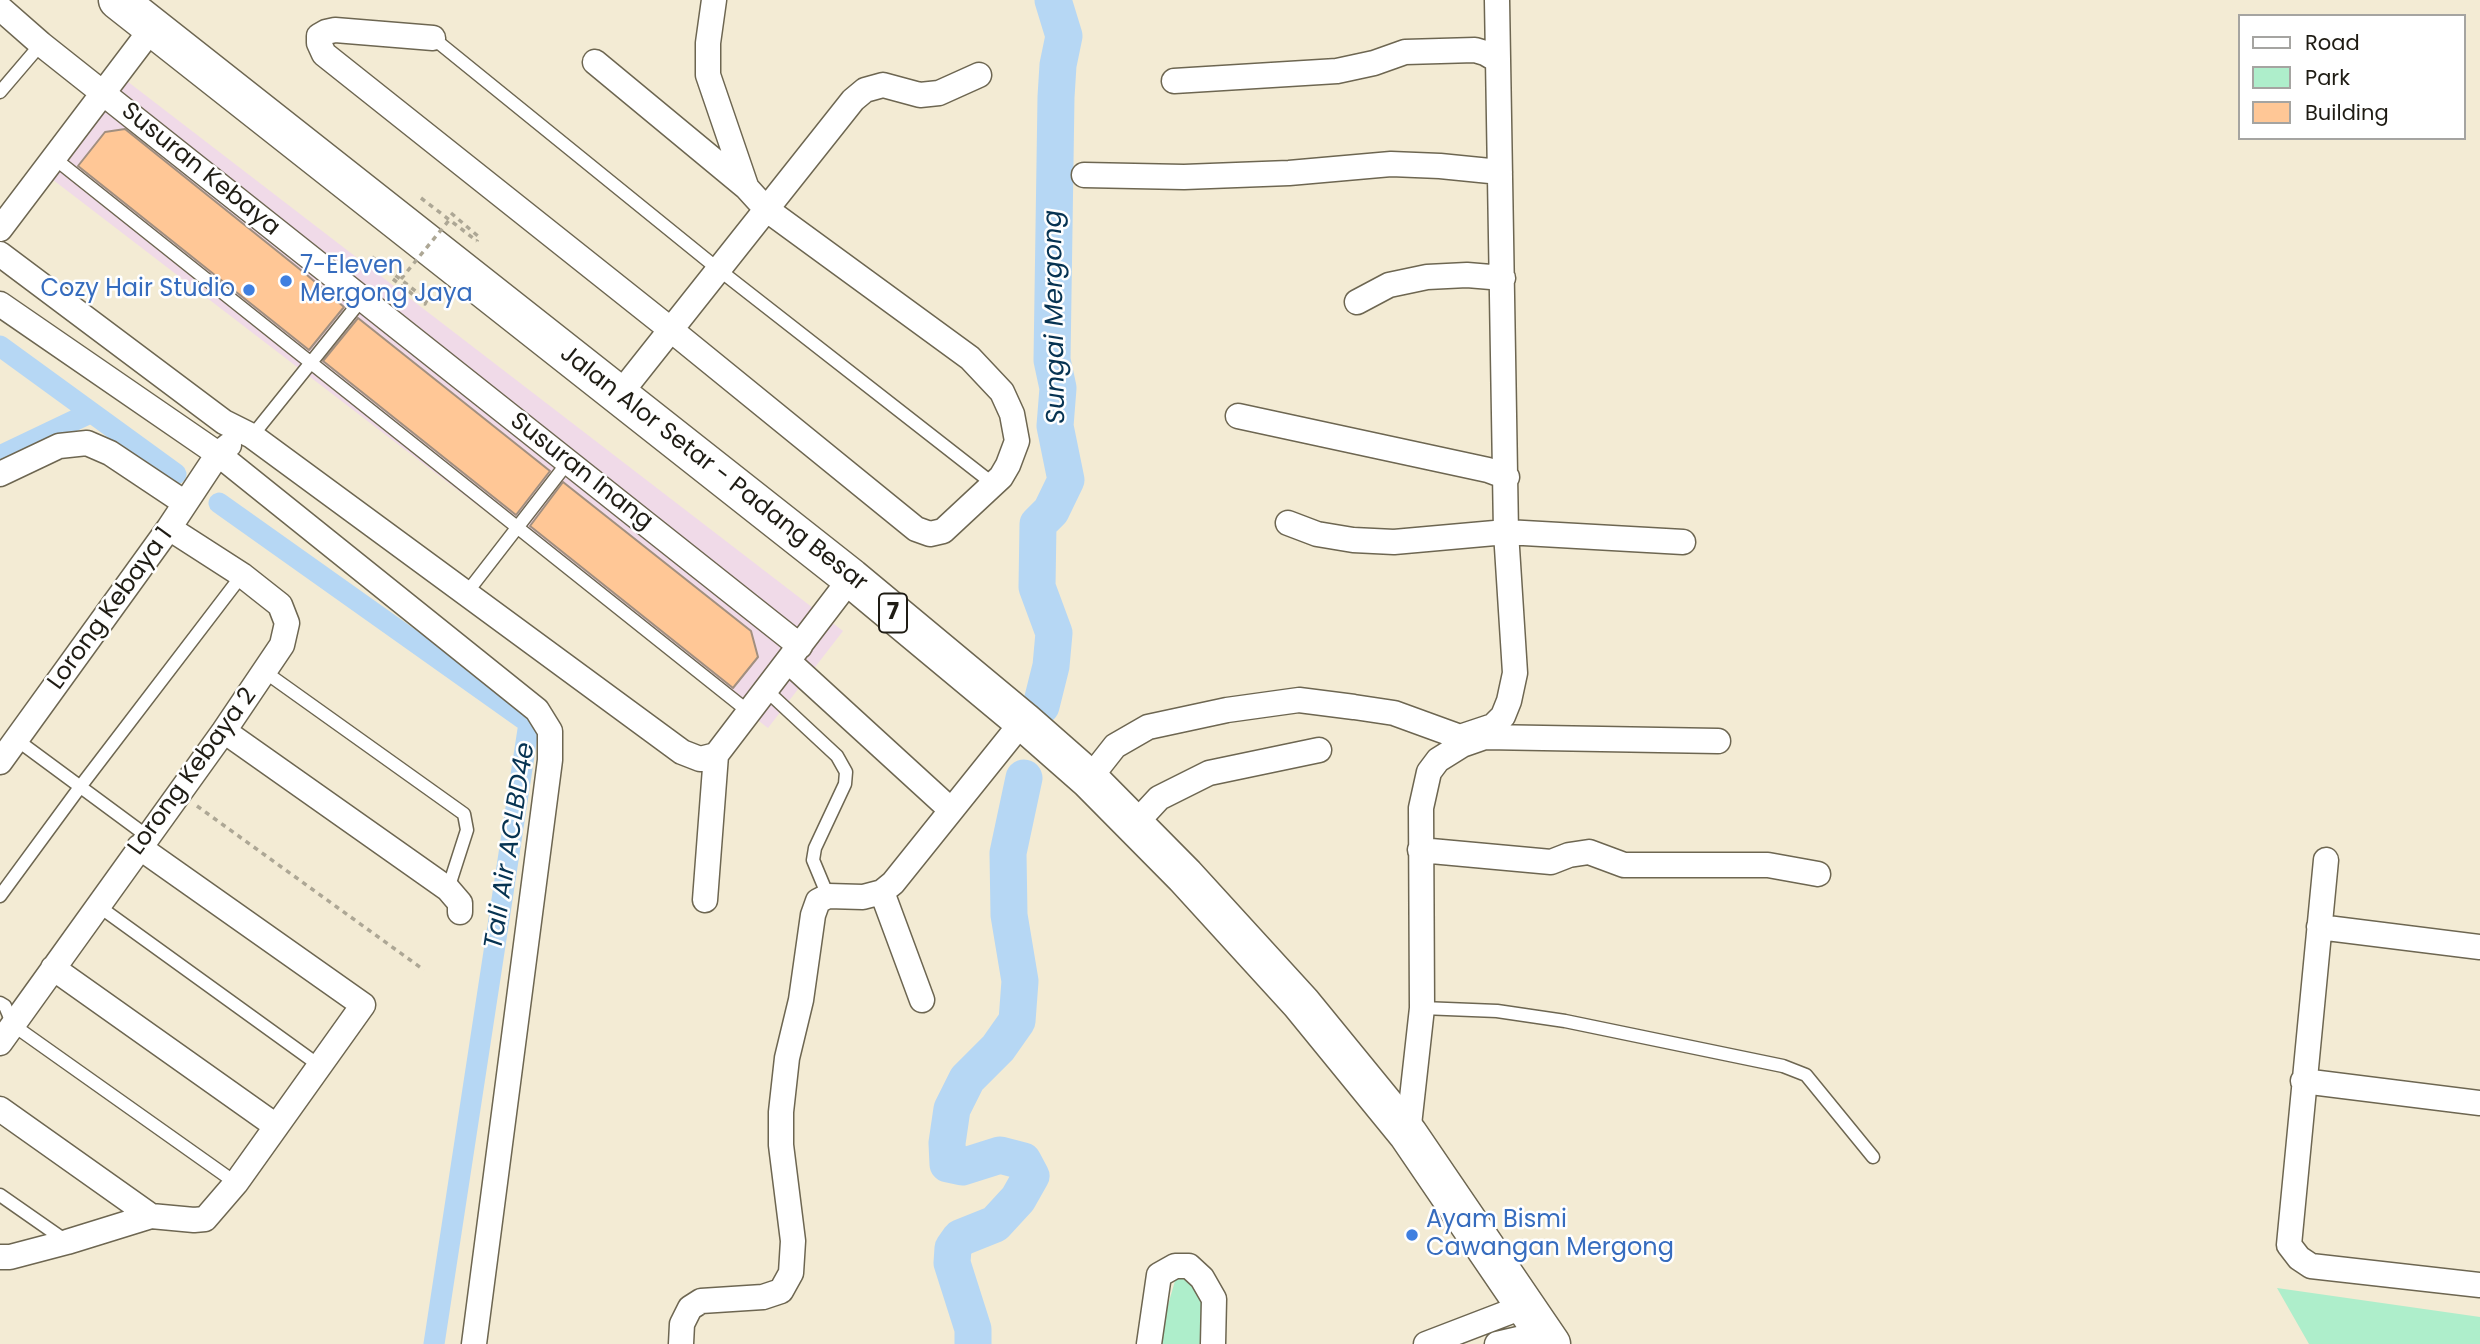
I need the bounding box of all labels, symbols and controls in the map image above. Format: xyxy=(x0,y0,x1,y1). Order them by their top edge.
legend xyxy=(2238,14,2466,140)
text: Road xyxy=(2305,28,2360,57)
text: Park xyxy=(2305,63,2350,92)
street label: Susuran Kebaya xyxy=(115,97,285,243)
text: Building xyxy=(2305,98,2389,127)
water label: Sungai Mergong xyxy=(1039,210,1073,424)
place label: 7-Eleven Mergong Jaya xyxy=(300,253,473,309)
marker: 7-Eleven Mergong Jaya xyxy=(278,273,294,289)
place label: Cozy Hair Studio xyxy=(41,276,235,304)
marker: Cozy Hair Studio xyxy=(241,282,257,298)
street label: Jalan Alor Setar - Padang Besar xyxy=(553,340,873,598)
street label: Susuran Inang xyxy=(504,407,658,537)
street label: Lorong Kebaya 1 xyxy=(42,522,180,696)
road number: 7 xyxy=(879,594,907,632)
street label: Lorong Kebaya 2 xyxy=(123,683,263,861)
water label: Tali Air ACLBD4e xyxy=(479,740,543,952)
place label: Ayam Bismi Cawangan Mergong xyxy=(1426,1207,1674,1263)
marker: Ayam Bismi Cawangan Mergong xyxy=(1404,1227,1420,1243)

